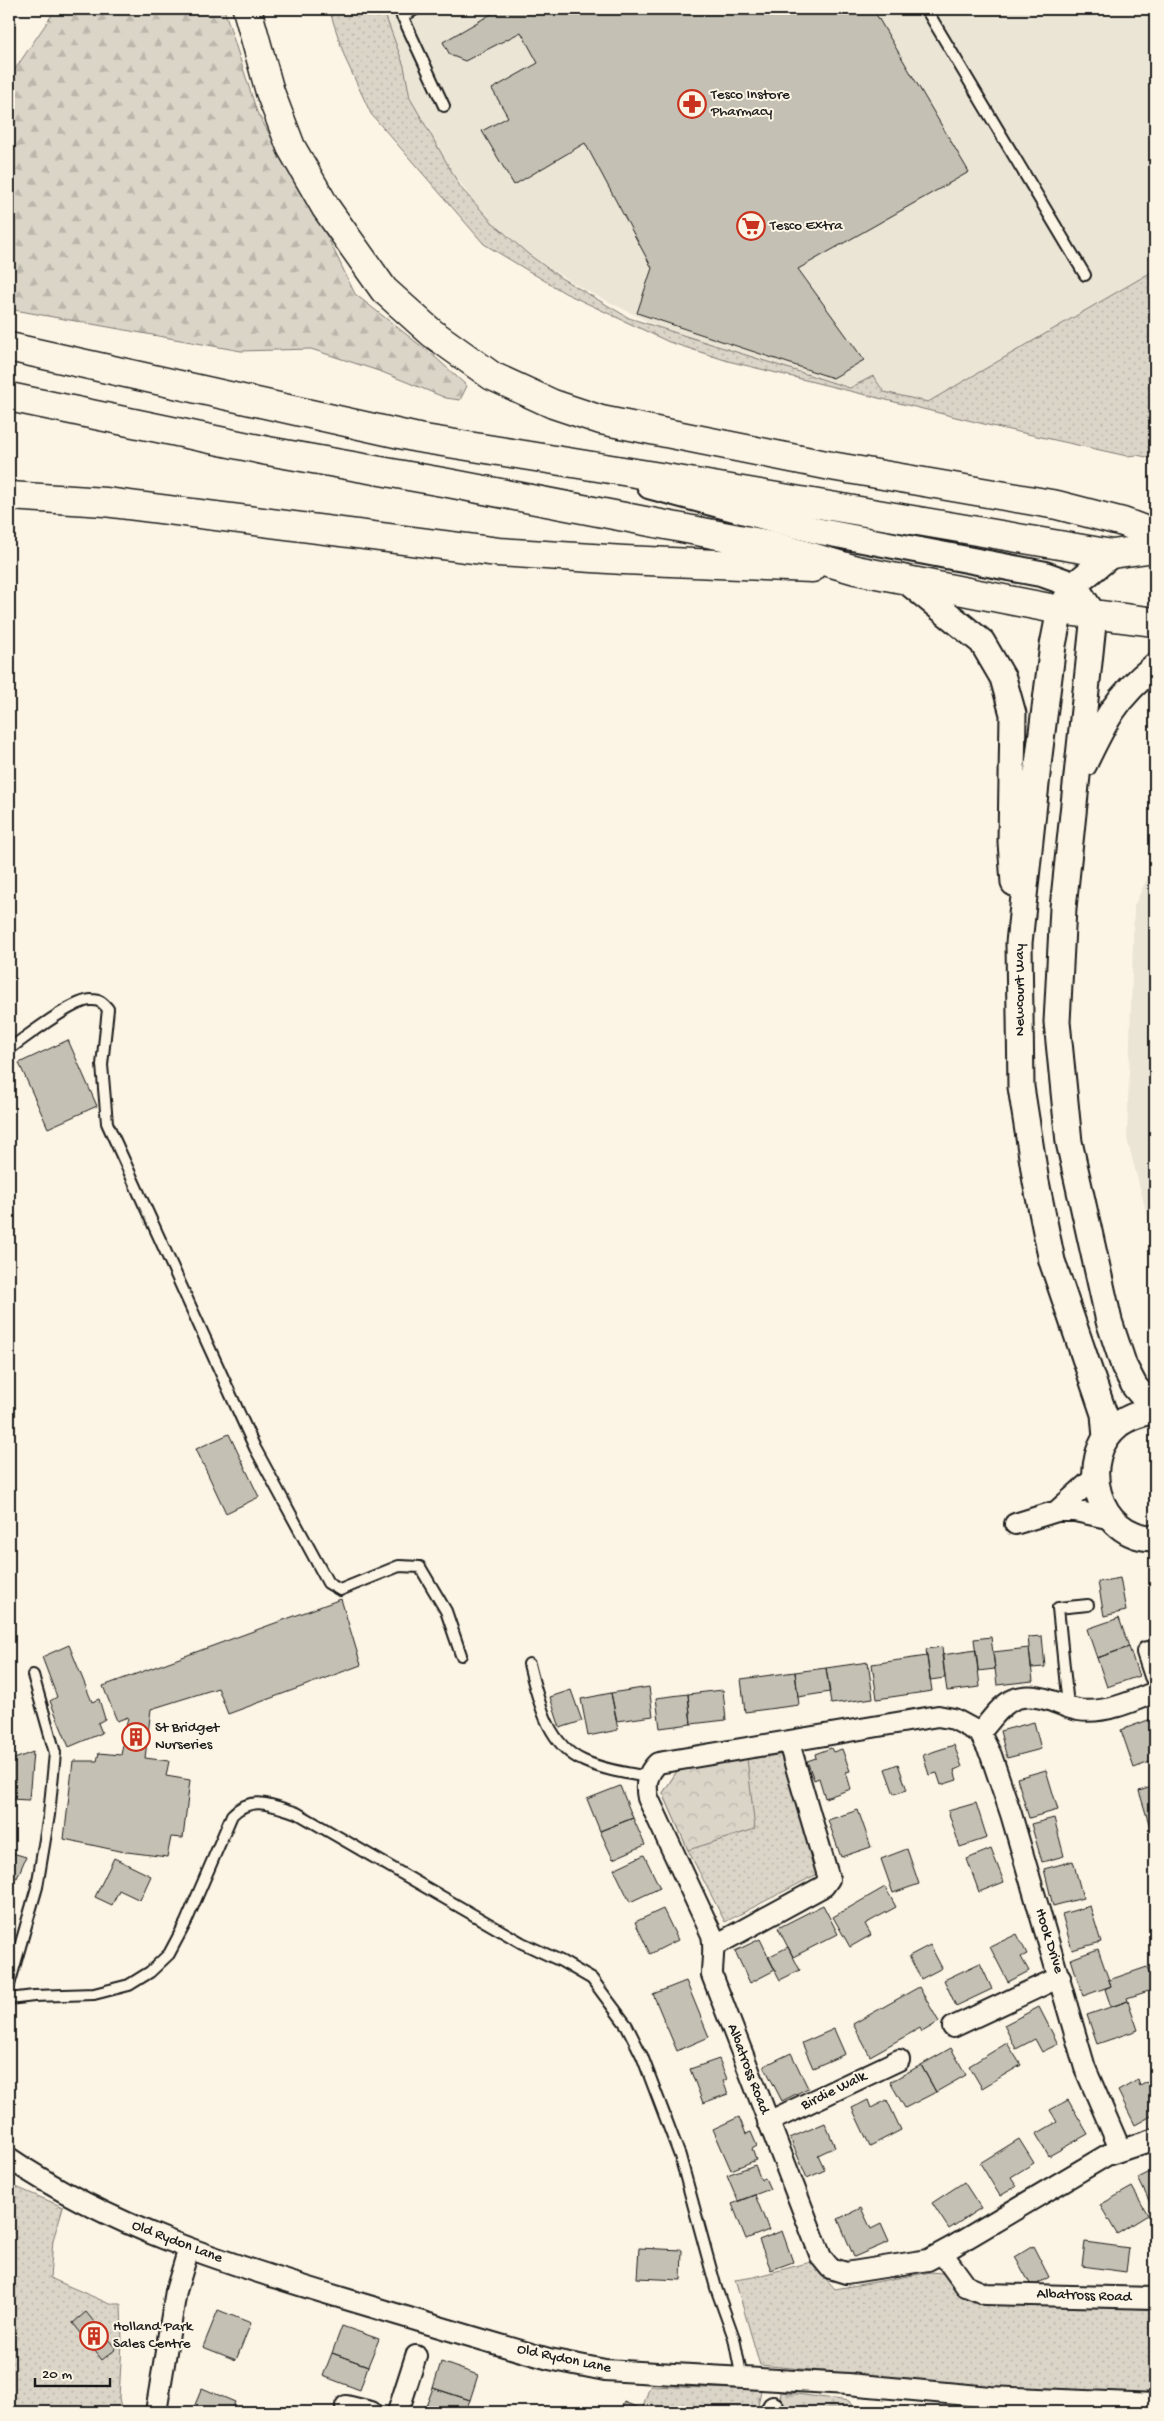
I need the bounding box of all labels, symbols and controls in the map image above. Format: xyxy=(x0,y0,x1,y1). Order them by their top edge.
place label: Tesco Instore Pharmacy xyxy=(710,86,790,121)
pharmacy icon: Tesco Instore Pharmacy xyxy=(677,89,707,119)
supermarket icon: Tesco Extra xyxy=(736,211,766,241)
place label: Tesco Extra xyxy=(769,217,843,235)
street label: Newcourt Way xyxy=(1011,943,1029,1036)
place label: St Bridget Nurseries xyxy=(155,1719,221,1754)
building icon: St Bridget Nurseries xyxy=(121,1722,151,1752)
street label: Hook Drive xyxy=(1031,1906,1067,1976)
street label: Albatross Road xyxy=(723,2021,774,2118)
street label: Birdie Walk xyxy=(797,2067,871,2115)
street label: Old Rydon Lane xyxy=(129,2216,225,2268)
street label: Albatross Road xyxy=(1036,2285,1133,2307)
place label: Holland Park Sales Centre xyxy=(113,2318,194,2353)
building icon: Holland Park Sales Centre xyxy=(79,2321,109,2351)
street label: Old Rydon Lane xyxy=(515,2340,613,2378)
scale bar xyxy=(35,2356,110,2388)
text: 20 m xyxy=(42,2366,72,2384)

